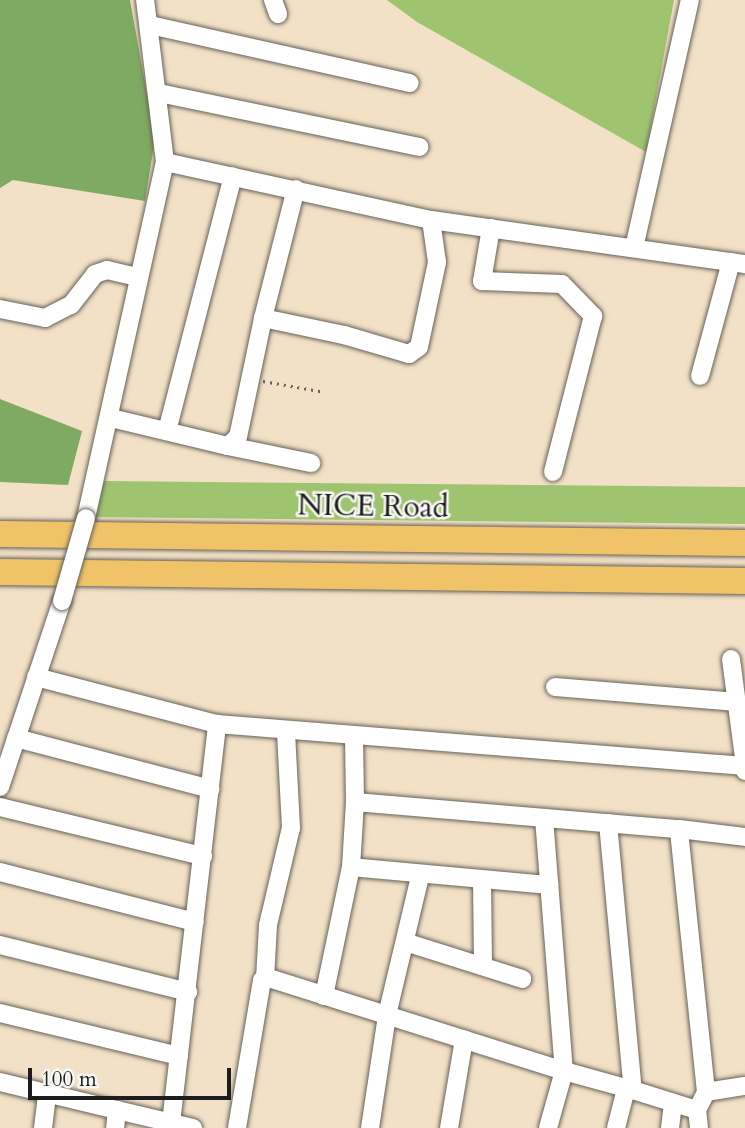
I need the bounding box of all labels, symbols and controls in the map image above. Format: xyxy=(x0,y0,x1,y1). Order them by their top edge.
street label: NICE Road xyxy=(297,488,449,526)
scale bar xyxy=(32,1054,234,1098)
text: 100 m xyxy=(41,1065,97,1094)

